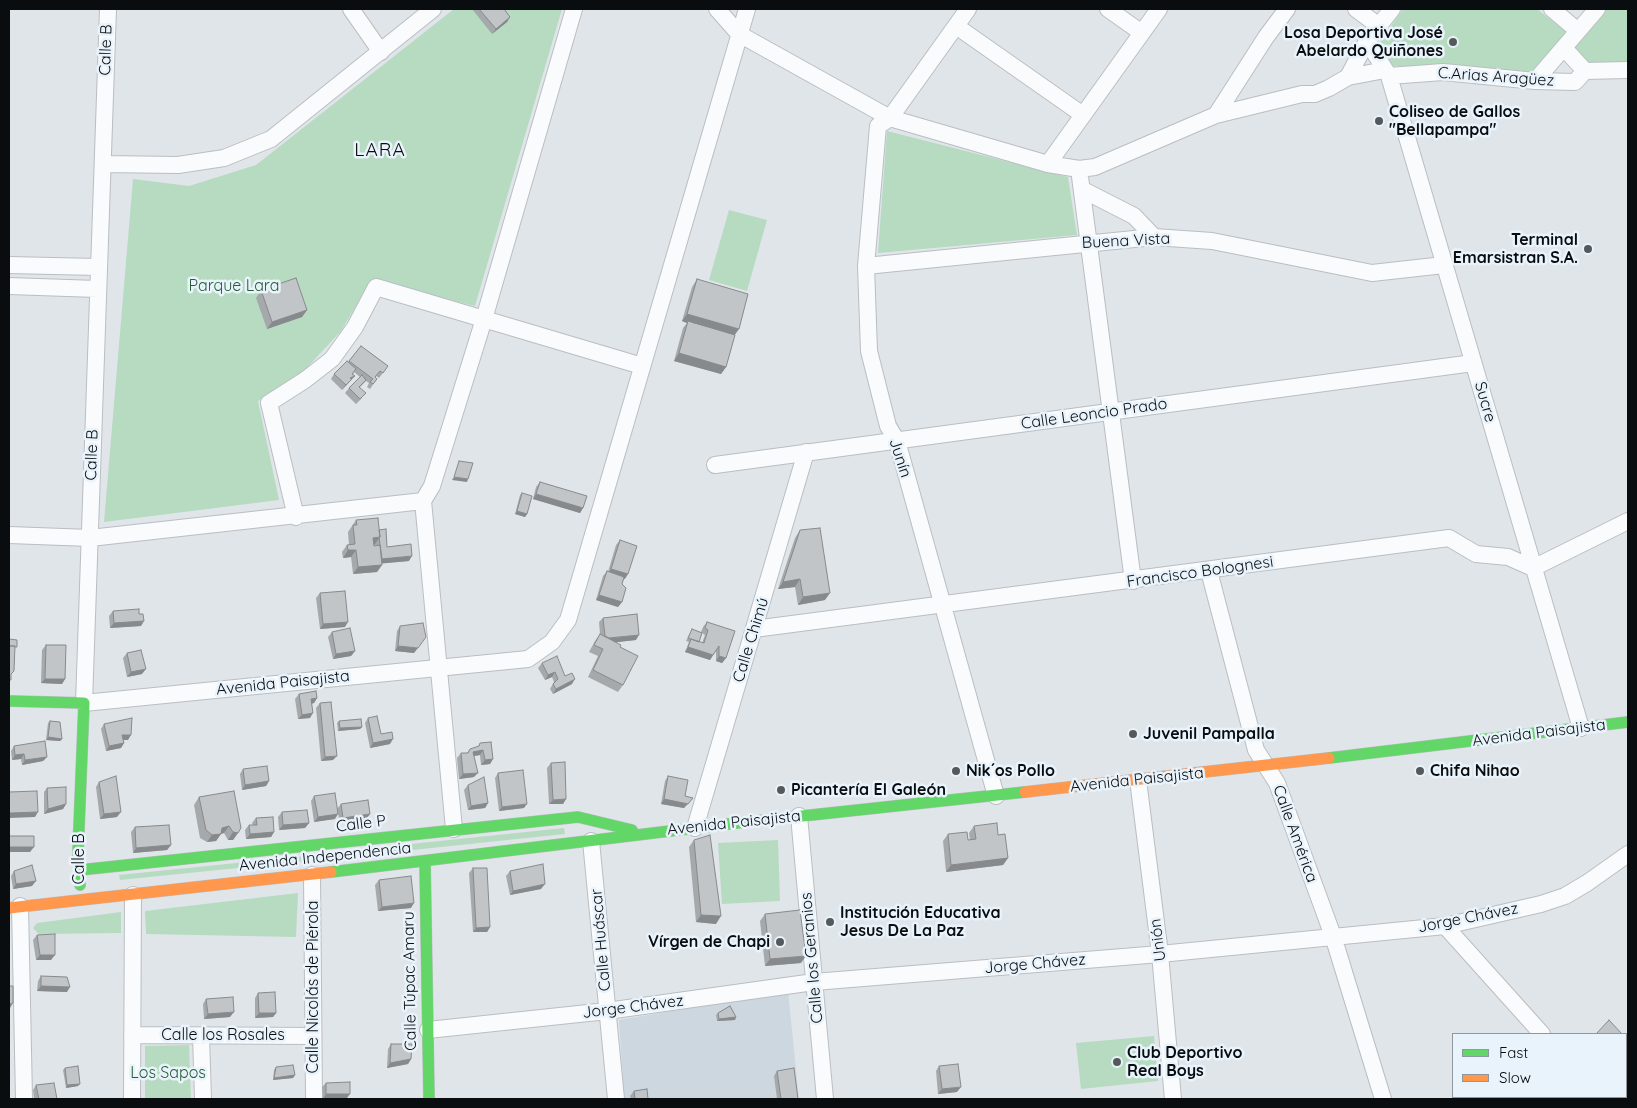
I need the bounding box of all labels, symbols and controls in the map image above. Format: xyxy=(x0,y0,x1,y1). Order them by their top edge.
place label: Losa Deportiva José Abelardo Quiñones xyxy=(1284,23,1443,61)
street label: Calle B xyxy=(96,24,116,76)
marker: Losa Deportiva José Abelardo Quiñones xyxy=(1447,36,1459,48)
street label: C.Arias Aragüez xyxy=(1437,63,1555,91)
place label: Coliseo de Gallos "Bellapampa" xyxy=(1389,102,1520,140)
marker: Coliseo de Gallos "Bellapampa" xyxy=(1373,115,1385,127)
district label: LARA xyxy=(354,139,406,161)
street label: Buena Vista xyxy=(1081,229,1171,253)
place label: Terminal Emarsistran S.A. xyxy=(1453,230,1578,268)
marker: Terminal Emarsistran S.A. xyxy=(1582,243,1594,255)
park label: Parque Lara xyxy=(188,276,280,296)
street label: Sucre xyxy=(1470,380,1500,424)
street label: Calle Leoncio Prado xyxy=(1020,394,1168,434)
street label: Calle B xyxy=(82,429,102,481)
street label: Junín xyxy=(885,436,915,480)
street label: Francisco Bolognesi xyxy=(1125,552,1275,592)
street label: Calle Chimú xyxy=(729,595,773,685)
street label: Avenida Paisajista xyxy=(215,666,351,700)
street label: Avenida Paisajista xyxy=(1471,715,1607,751)
place label: Juvenil Pampalla xyxy=(1143,724,1275,744)
marker: Juvenil Pampalla xyxy=(1127,728,1139,740)
place label: Nik´os Pollo xyxy=(966,761,1055,781)
place label: Chifa Nihao xyxy=(1430,761,1520,781)
street label: Avenida Paisajista xyxy=(1069,763,1205,797)
marker: Nik´os Pollo xyxy=(950,765,962,777)
marker: Chifa Nihao xyxy=(1414,765,1426,777)
place label: Picantería El Galeón xyxy=(791,780,946,800)
street label: Calle América xyxy=(1268,783,1322,885)
marker: Picantería El Galeón xyxy=(775,784,787,796)
street label: Avenida Paisajista xyxy=(666,806,802,840)
street label: Calle P xyxy=(335,811,387,837)
street label: Calle B xyxy=(69,833,89,885)
street label: Avenida Independencia xyxy=(238,838,412,876)
street label: Calle Huáscar xyxy=(587,888,615,992)
street label: Calle los Geranios xyxy=(797,892,827,1024)
street label: Jorge Chávez xyxy=(1416,899,1520,937)
street label: Calle Nicolás de Piérola xyxy=(303,901,323,1073)
place label: Institución Educativa Jesus De La Paz xyxy=(840,903,1000,941)
street label: Calle Túpac Amaru xyxy=(399,911,421,1051)
marker: Institución Educativa Jesus De La Paz xyxy=(824,916,836,928)
street label: Unión xyxy=(1146,917,1170,963)
place label: Vírgen de Chapi xyxy=(648,932,770,952)
marker: Vírgen de Chapi xyxy=(774,936,786,948)
street label: Jorge Chávez xyxy=(983,950,1087,978)
street label: Jorge Chávez xyxy=(581,991,685,1023)
street label: Calle los Rosales xyxy=(161,1025,285,1045)
legend xyxy=(1452,1033,1627,1098)
place label: Club Deportivo Real Boys xyxy=(1127,1043,1242,1081)
text: Fast xyxy=(1499,1043,1528,1062)
marker: Club Deportivo Real Boys xyxy=(1111,1056,1123,1068)
park label: Los Sapos xyxy=(130,1063,206,1083)
text: Slow xyxy=(1499,1068,1531,1087)

